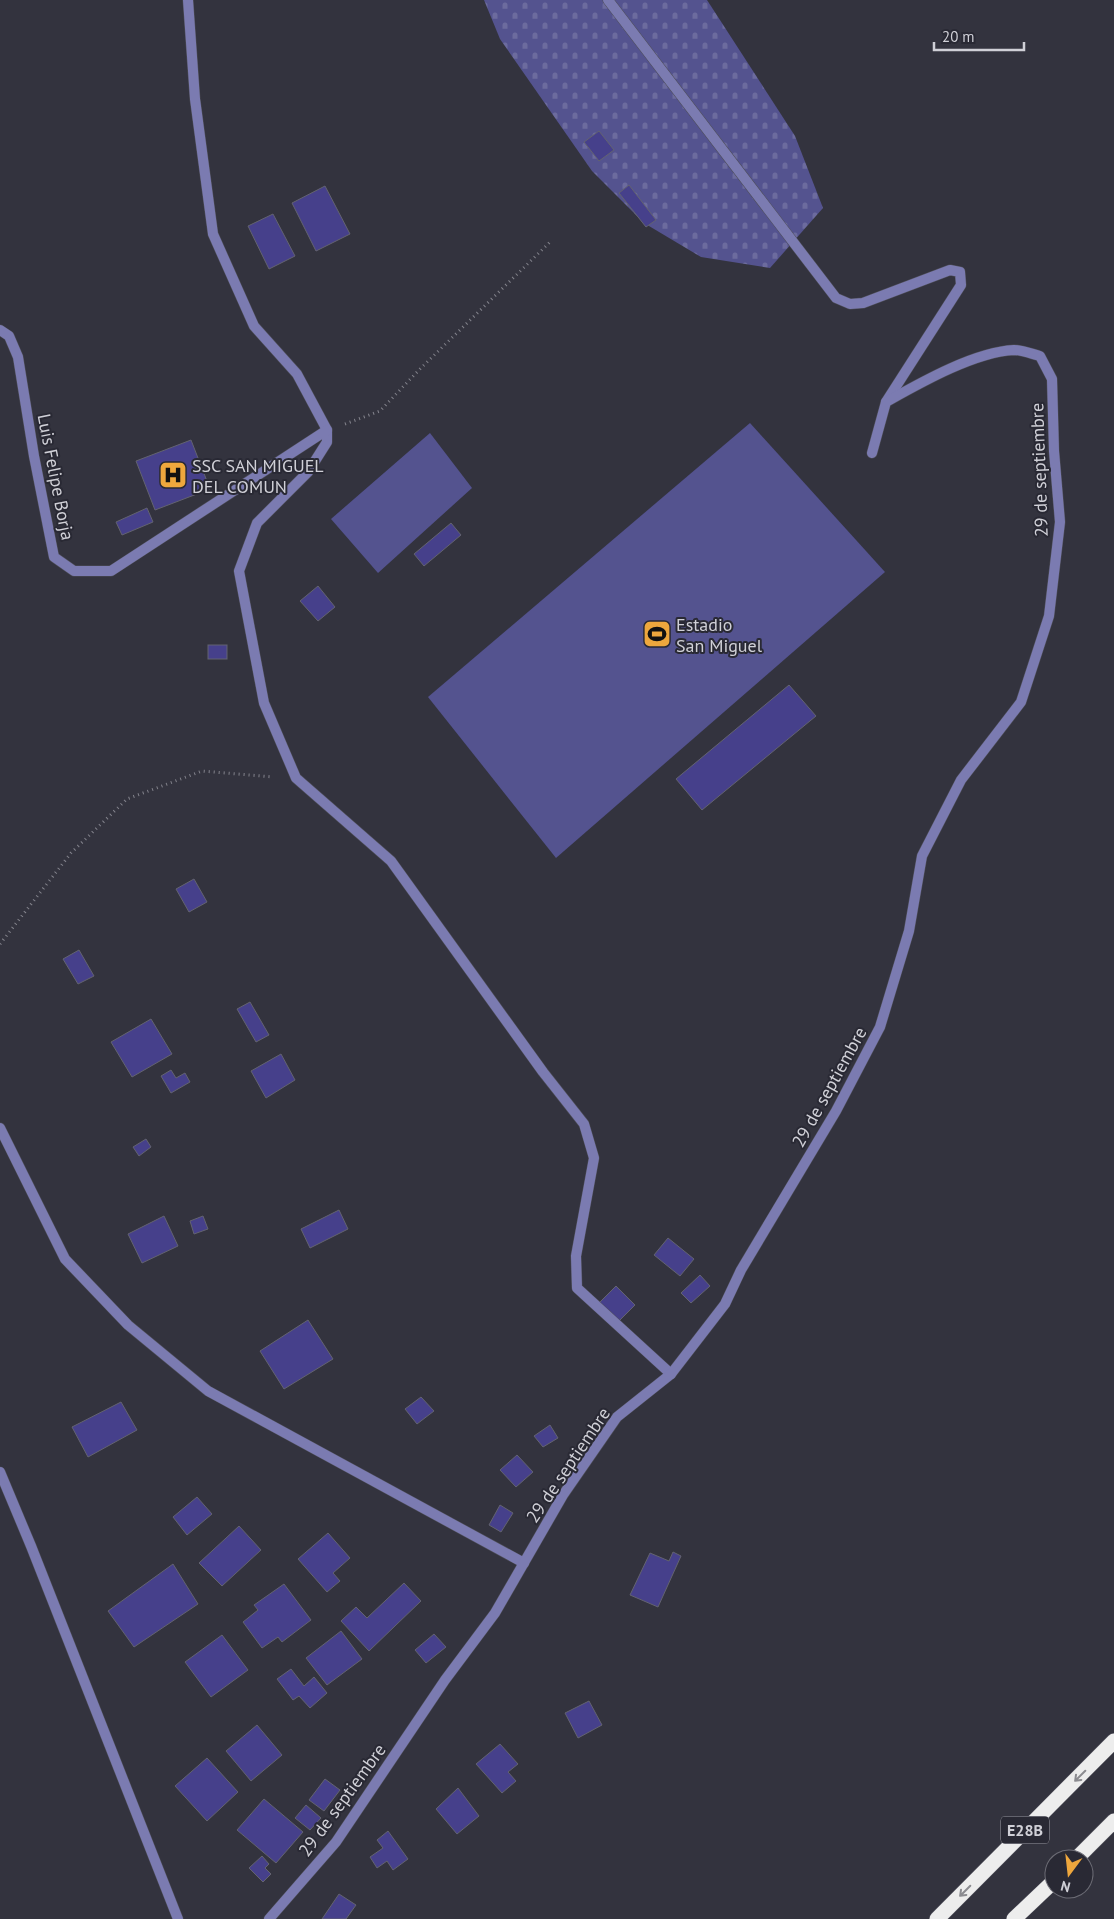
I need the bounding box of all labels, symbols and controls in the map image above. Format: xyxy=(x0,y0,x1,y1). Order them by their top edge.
scale bar xyxy=(934,20,1024,52)
text: 20 m xyxy=(942,27,975,46)
street label: 29 de septiembre xyxy=(1025,403,1053,537)
street label: Luis Felipe Borja xyxy=(32,412,80,542)
place label: SSC SAN MIGUEL DEL COMUN xyxy=(192,454,324,498)
hospital icon: SSC SAN MIGUEL DEL COMUN xyxy=(158,460,188,490)
place label: Estadio San Miguel xyxy=(676,613,763,657)
sports icon: Estadio San Miguel xyxy=(642,619,672,649)
street label: 29 de septiembre xyxy=(786,1023,872,1151)
street label: 29 de septiembre xyxy=(521,1403,615,1527)
street label: 29 de septiembre xyxy=(293,1739,391,1861)
one-way arrow xyxy=(1074,1769,1086,1781)
road number: E28B xyxy=(1001,1816,1049,1844)
north arrow xyxy=(1044,1849,1094,1899)
text: N xyxy=(1059,1877,1072,1896)
one-way arrow xyxy=(959,1884,971,1897)

